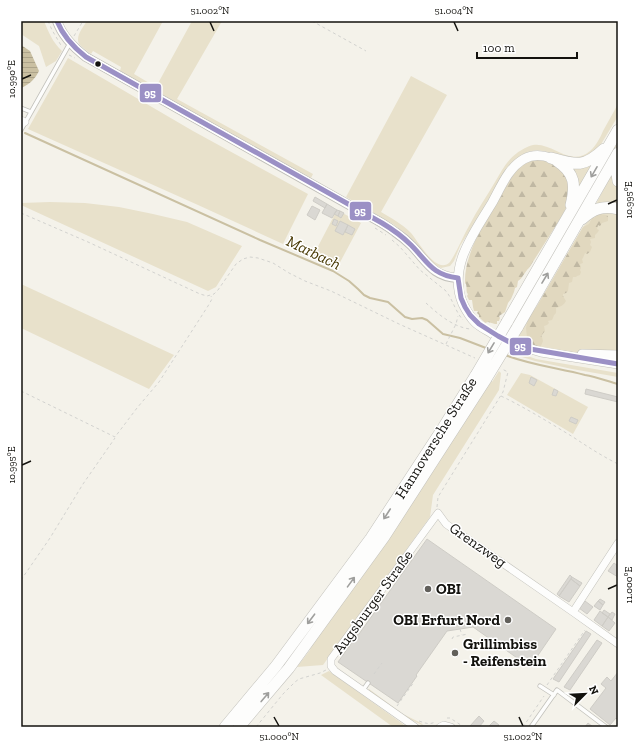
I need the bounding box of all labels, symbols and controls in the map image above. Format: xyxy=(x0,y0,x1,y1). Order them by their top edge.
text: 51.002°N xyxy=(191,5,230,17)
text: 51.004°N xyxy=(435,5,474,17)
scale bar xyxy=(477,34,577,60)
text: 100 m xyxy=(483,41,515,55)
unlabelled marker xyxy=(93,59,103,69)
text: 10.990°E xyxy=(6,60,18,98)
line badge: 95 xyxy=(139,83,162,103)
text: 95 xyxy=(144,87,156,100)
one-way arrow xyxy=(590,166,598,178)
text: 10.995°E xyxy=(623,181,635,219)
line badge: 95 xyxy=(349,201,372,221)
text: 95 xyxy=(354,205,366,218)
water label: Marbach xyxy=(283,231,344,274)
one-way arrow xyxy=(542,272,550,284)
line badge: 95 xyxy=(509,337,532,356)
text: 95 xyxy=(514,340,526,353)
one-way arrow xyxy=(487,342,495,354)
street label: Hannoversche Straße xyxy=(391,374,481,502)
text: 10.995°E xyxy=(6,446,18,484)
one-way arrow xyxy=(383,508,391,519)
street label: Grenzweg xyxy=(446,519,510,571)
street label: Augsburger Straße xyxy=(329,547,417,657)
text: 11.000°E xyxy=(623,566,635,603)
one-way arrow xyxy=(347,577,355,588)
place label: OBI xyxy=(436,580,461,598)
marker: OBI xyxy=(423,584,433,594)
place label: OBI Erfurt Nord xyxy=(393,611,500,629)
one-way arrow xyxy=(307,613,315,624)
marker: OBI Erfurt Nord xyxy=(503,615,513,625)
place label: Grillimbiss - Reifenstein xyxy=(463,635,547,670)
marker: Grillimbiss - Reifenstein xyxy=(450,648,460,658)
north arrow xyxy=(565,674,605,714)
text: N xyxy=(586,684,602,697)
one-way arrow xyxy=(260,692,269,703)
text: 51.000°N xyxy=(259,731,299,743)
text: 51.002°N xyxy=(504,731,543,743)

